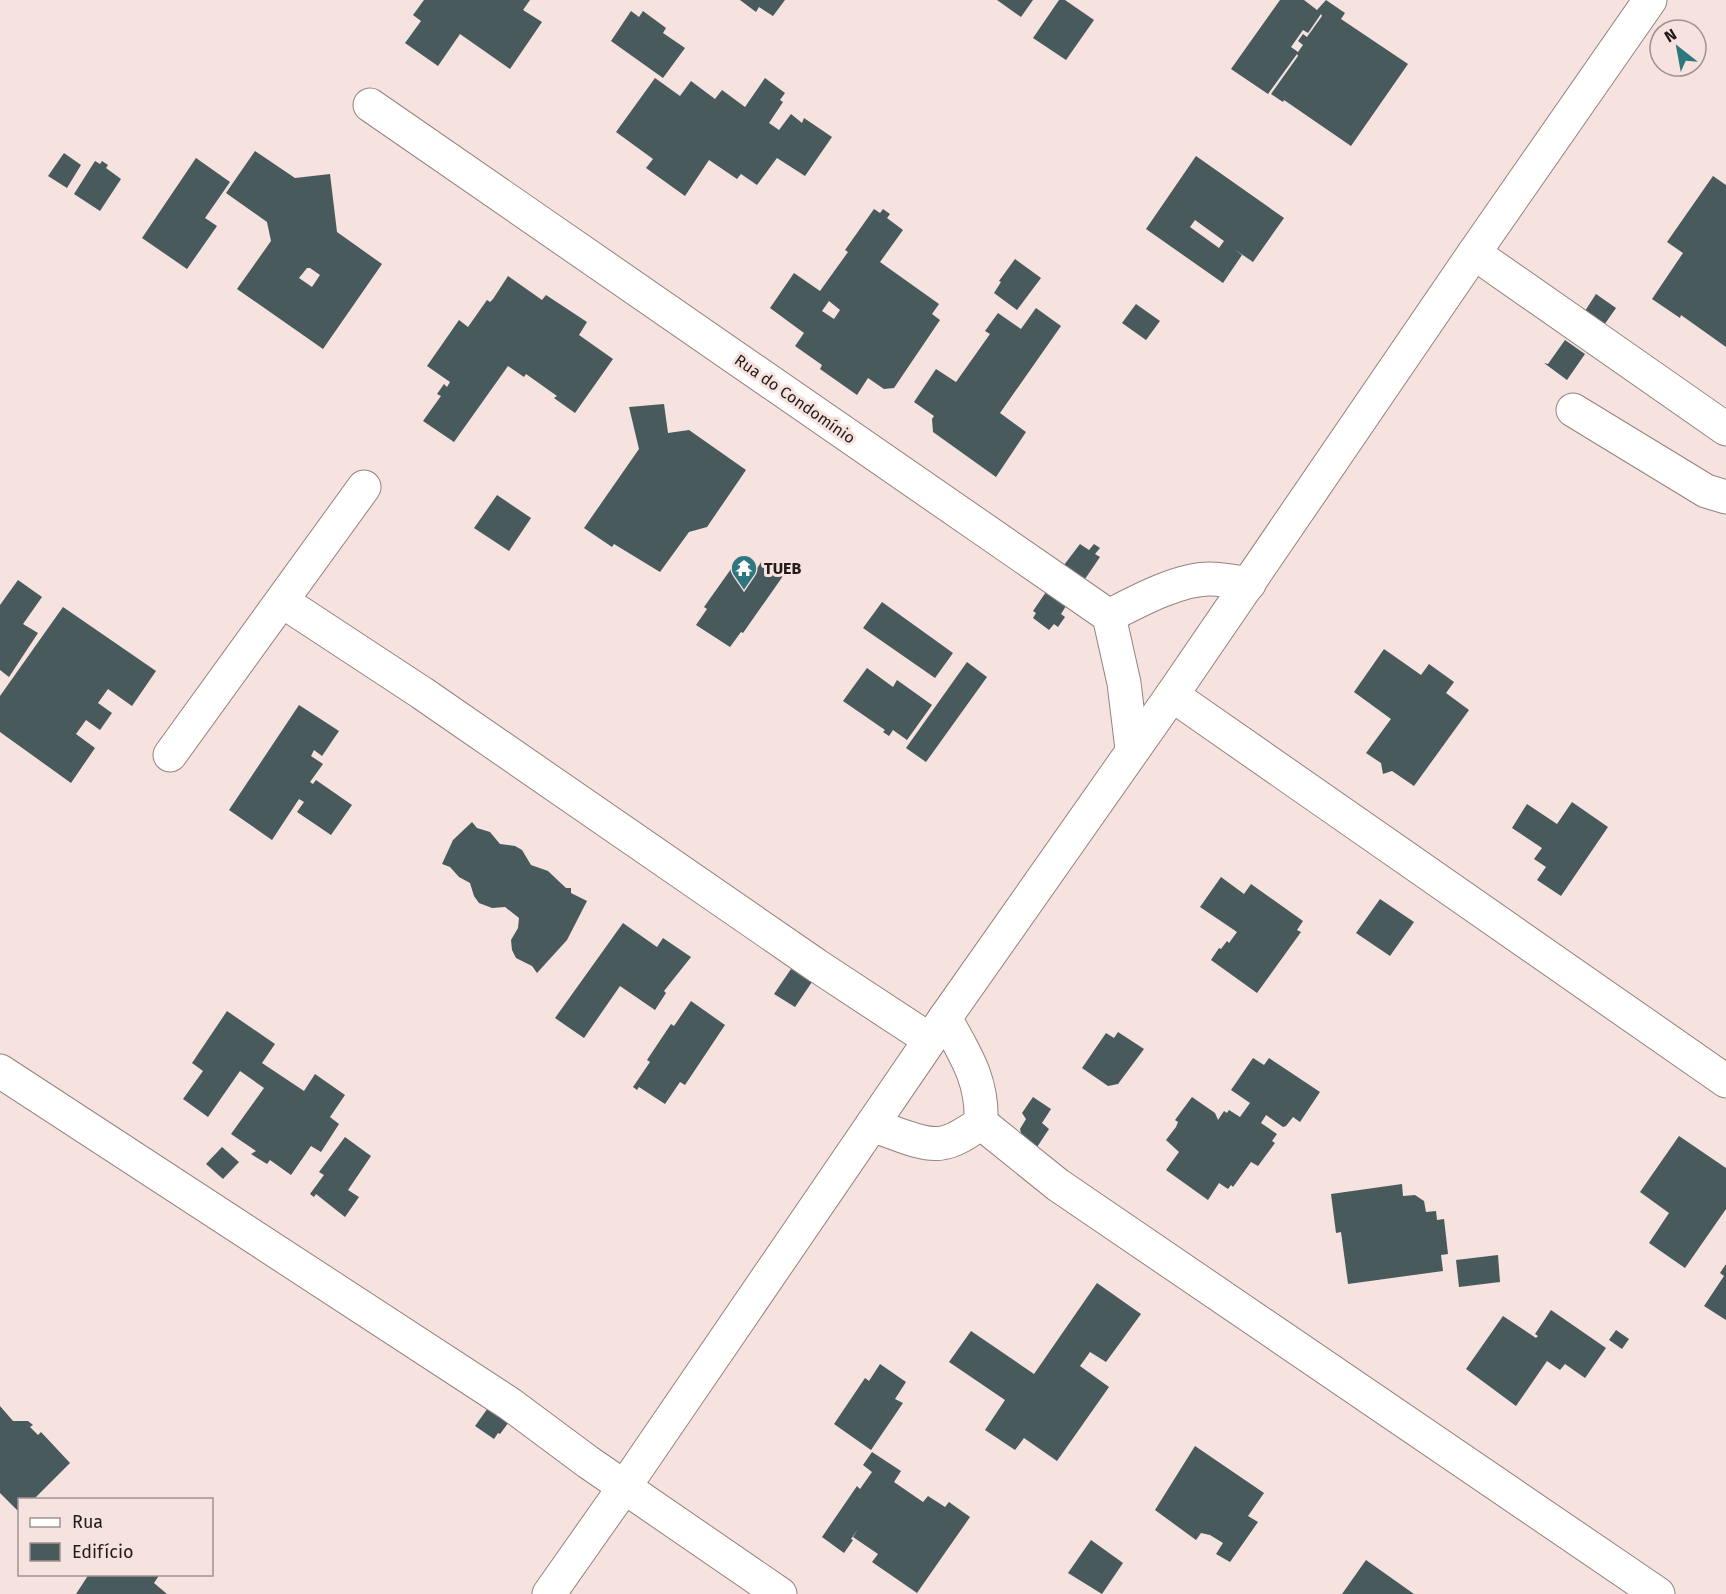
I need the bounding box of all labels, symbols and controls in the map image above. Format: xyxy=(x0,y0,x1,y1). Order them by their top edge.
north arrow xyxy=(1648,18,1708,78)
text: N xyxy=(1661,25,1680,46)
street label: Rua do Condomínio xyxy=(731,350,859,448)
temple icon: TUEB xyxy=(729,553,759,591)
place label: TUEB xyxy=(764,559,801,578)
legend xyxy=(18,1498,213,1576)
text: Rua xyxy=(72,1511,103,1533)
text: Edifício xyxy=(72,1541,134,1563)

